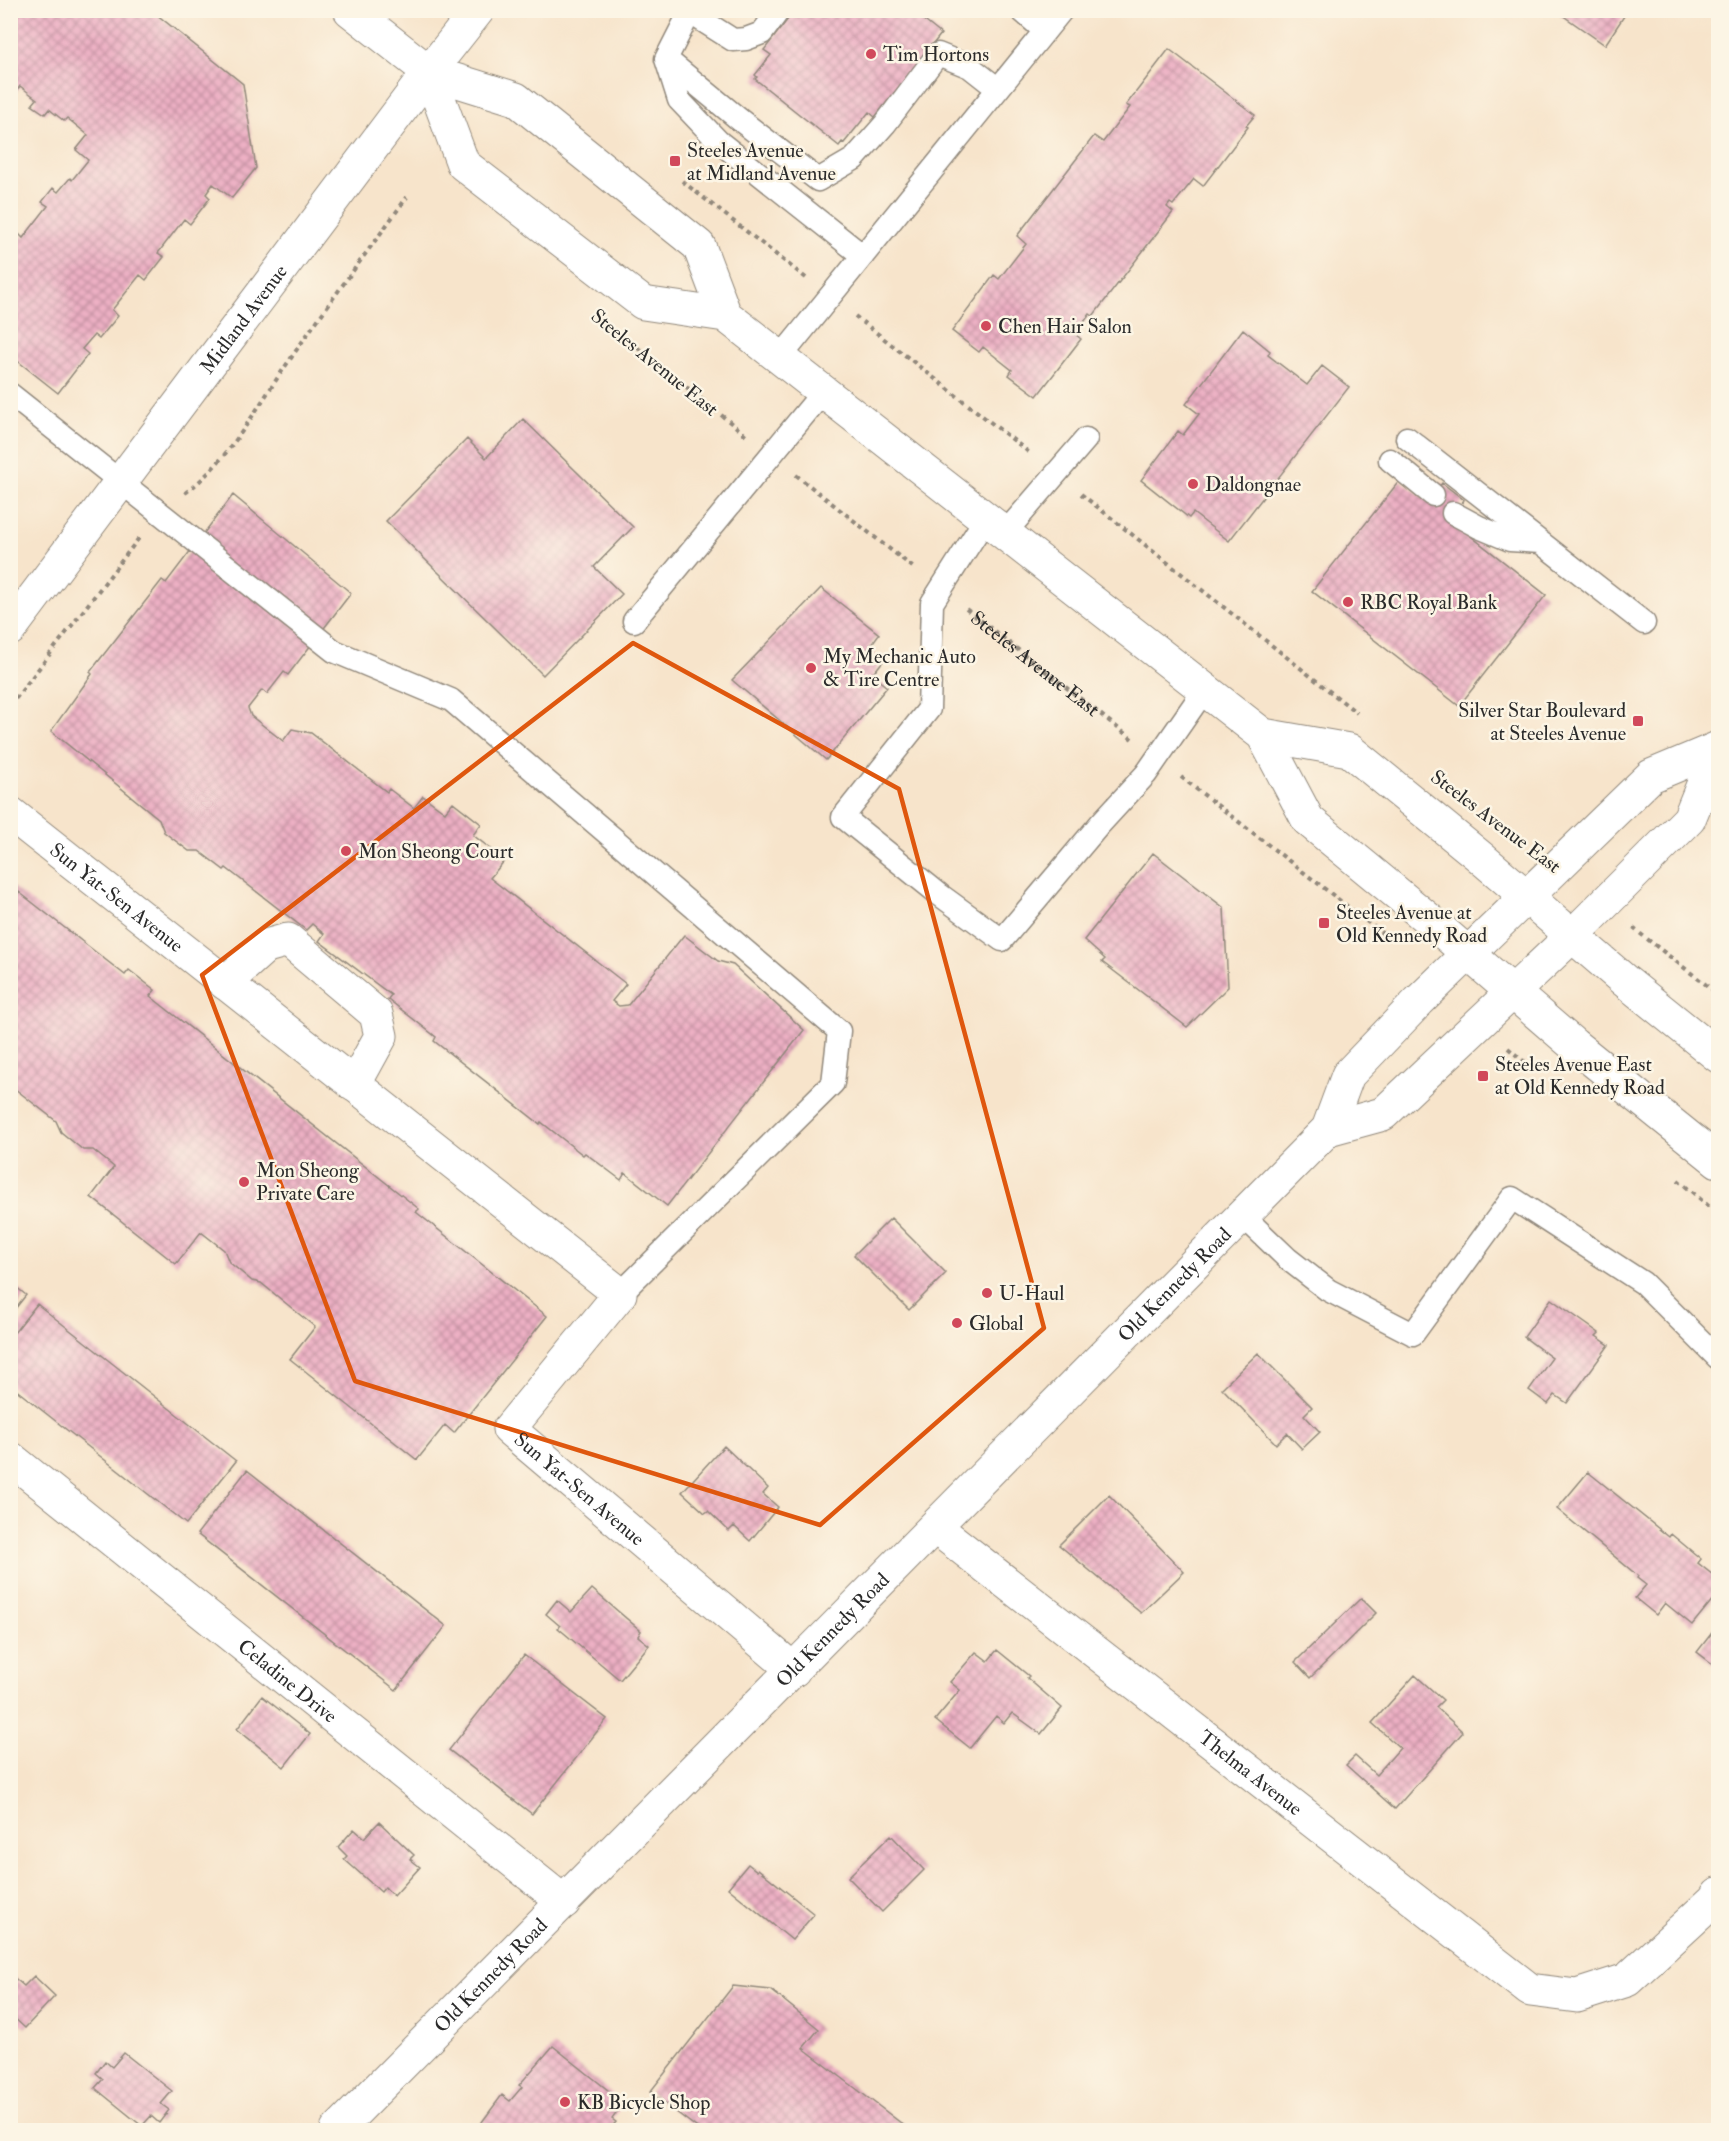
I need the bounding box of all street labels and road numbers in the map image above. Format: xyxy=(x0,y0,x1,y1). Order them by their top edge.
street label: Midland Avenue xyxy=(195,260,293,379)
street label: Steeles Avenue East xyxy=(586,303,724,422)
street label: Steeles Avenue East xyxy=(965,605,1105,722)
street label: Steeles Avenue East xyxy=(1426,764,1566,879)
street label: Sun Yat-Sen Avenue xyxy=(45,837,188,958)
street label: Old Kennedy Road xyxy=(1113,1222,1237,1347)
street label: Sun Yat-Sen Avenue xyxy=(509,1427,650,1551)
street label: Old Kennedy Road xyxy=(771,1567,895,1693)
street label: Celadine Drive xyxy=(233,1634,342,1728)
street label: Thelma Avenue xyxy=(1193,1725,1307,1821)
street label: Old Kennedy Road xyxy=(429,1913,553,2038)

